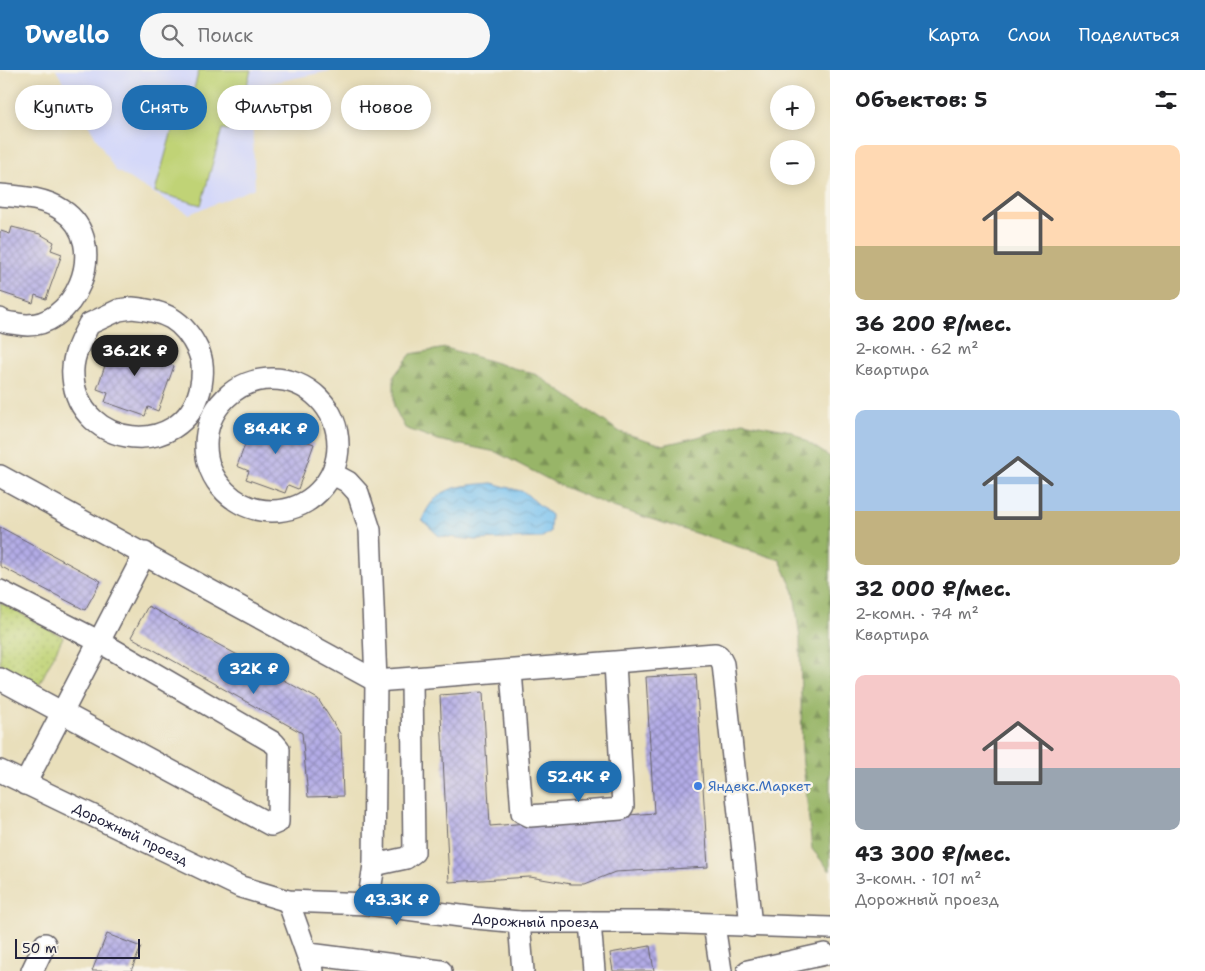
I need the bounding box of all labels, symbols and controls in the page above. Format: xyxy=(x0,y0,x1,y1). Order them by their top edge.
search box xyxy=(140,13,490,58)
text: Dwello xyxy=(25,19,110,51)
icon: search xyxy=(158,21,186,49)
text: Поиск xyxy=(198,23,253,48)
text: Карта xyxy=(928,23,979,47)
text: Слои xyxy=(1007,23,1051,47)
text: Поделиться xyxy=(1079,23,1180,47)
chip: Купить xyxy=(15,85,112,130)
chip: Снять xyxy=(122,85,207,130)
chip: Фильтры xyxy=(217,85,331,130)
chip: Новое xyxy=(341,85,431,130)
map controls xyxy=(770,85,815,185)
button: + xyxy=(770,85,815,130)
text: Объектов: 5 xyxy=(855,86,987,114)
icon: filters xyxy=(1152,86,1180,114)
button: − xyxy=(770,140,815,185)
icon: home xyxy=(973,178,1063,268)
text: 36 200 ₽/мес. xyxy=(855,310,1011,338)
pin: 36.2K ₽ xyxy=(89,334,181,377)
text: 2-комн. · 62 m² xyxy=(855,338,979,359)
text: 36.2K ₽ xyxy=(102,340,168,361)
text: Квартира xyxy=(855,359,929,380)
pin: 84.4K ₽ xyxy=(230,412,322,455)
text: 84.4K ₽ xyxy=(244,418,308,439)
icon: home xyxy=(973,443,1063,533)
text: 32 000 ₽/мес. xyxy=(855,575,1011,603)
text: 2-комн. · 74 m² xyxy=(855,603,979,624)
text: Квартира xyxy=(855,624,929,645)
pin: 32K ₽ xyxy=(219,652,289,695)
text: 32K ₽ xyxy=(229,658,279,679)
icon: home xyxy=(973,708,1063,798)
pin: 52.4K ₽ xyxy=(533,760,625,803)
text: 52.4K ₽ xyxy=(548,766,610,787)
place label: Яндекс.Маркет xyxy=(708,777,811,795)
marker: Яндекс.Маркет xyxy=(692,780,704,792)
street label: Дорожный проезд xyxy=(70,798,191,869)
text: 43 300 ₽/мес. xyxy=(855,840,1011,868)
text: 3-комн. · 101 m² xyxy=(855,868,982,889)
pin: 43.3K ₽ xyxy=(351,884,443,926)
text: 43.3K ₽ xyxy=(365,889,429,910)
text: Дорожный проезд xyxy=(855,889,999,910)
street label: Дорожный проезд xyxy=(472,909,598,931)
scale bar xyxy=(15,936,140,959)
text: 50 m xyxy=(22,939,57,957)

